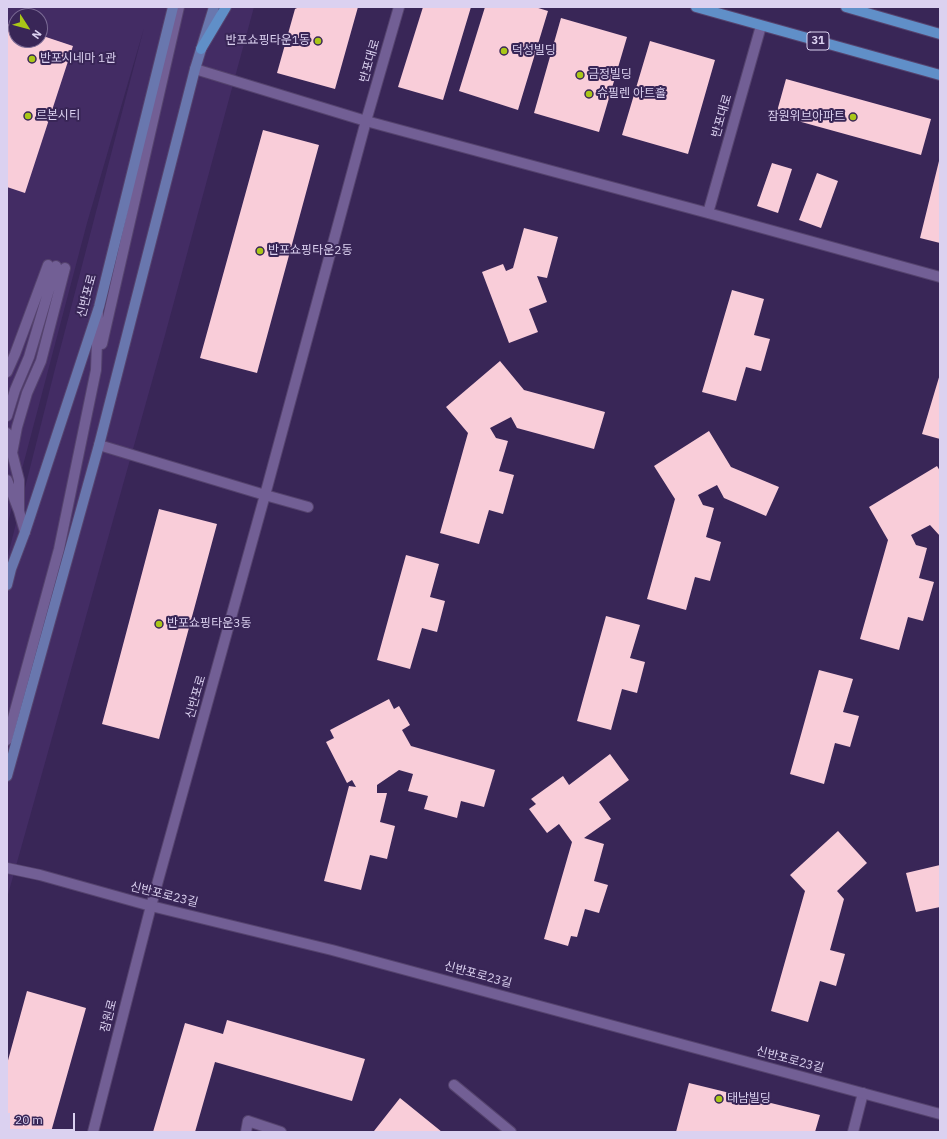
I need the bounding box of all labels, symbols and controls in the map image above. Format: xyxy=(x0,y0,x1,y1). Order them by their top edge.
north arrow xyxy=(8,8,48,48)
text: N xyxy=(29,27,45,42)
road number: 31 xyxy=(807,32,829,50)
place label: 반포쇼핑타운1동 xyxy=(226,34,310,48)
marker: 반포쇼핑타운1동 xyxy=(313,36,323,46)
street label: 반포대로 xyxy=(357,38,383,84)
place label: 덕성빌딩 xyxy=(512,44,556,58)
marker: 덕성빌딩 xyxy=(499,46,509,56)
place label: 반포시네마 1관 xyxy=(40,52,116,66)
marker: 반포시네마 1관 xyxy=(27,54,37,64)
place label: 금정빌딩 xyxy=(588,68,632,82)
marker: 금정빌딩 xyxy=(575,70,585,80)
place label: 슈필렌 아트홀 xyxy=(597,87,666,101)
marker: 슈필렌 아트홀 xyxy=(584,89,594,99)
street label: 반포대로 xyxy=(709,93,735,139)
place label: 르본시티 xyxy=(36,109,80,123)
place label: 잠원위브아파트 xyxy=(768,110,845,124)
marker: 르본시티 xyxy=(23,111,33,121)
marker: 잠원위브아파트 xyxy=(848,112,858,122)
place label: 반포쇼핑타운2동 xyxy=(268,244,352,258)
marker: 반포쇼핑타운2동 xyxy=(255,246,265,256)
street label: 신반포로 xyxy=(74,273,100,319)
place label: 반포쇼핑타운3동 xyxy=(167,617,251,631)
marker: 반포쇼핑타운3동 xyxy=(154,619,164,629)
street label: 신반포로 xyxy=(183,674,209,720)
street label: 신반포로23길 xyxy=(128,880,200,910)
street label: 신반포로23길 xyxy=(443,959,513,991)
street label: 잠원로 xyxy=(98,998,120,1034)
street label: 신반포로23길 xyxy=(755,1044,825,1076)
place label: 태남빌딩 xyxy=(727,1092,771,1106)
marker: 태남빌딩 xyxy=(714,1094,724,1104)
scale bar xyxy=(10,1105,77,1131)
text: 20 m xyxy=(15,1112,43,1127)

